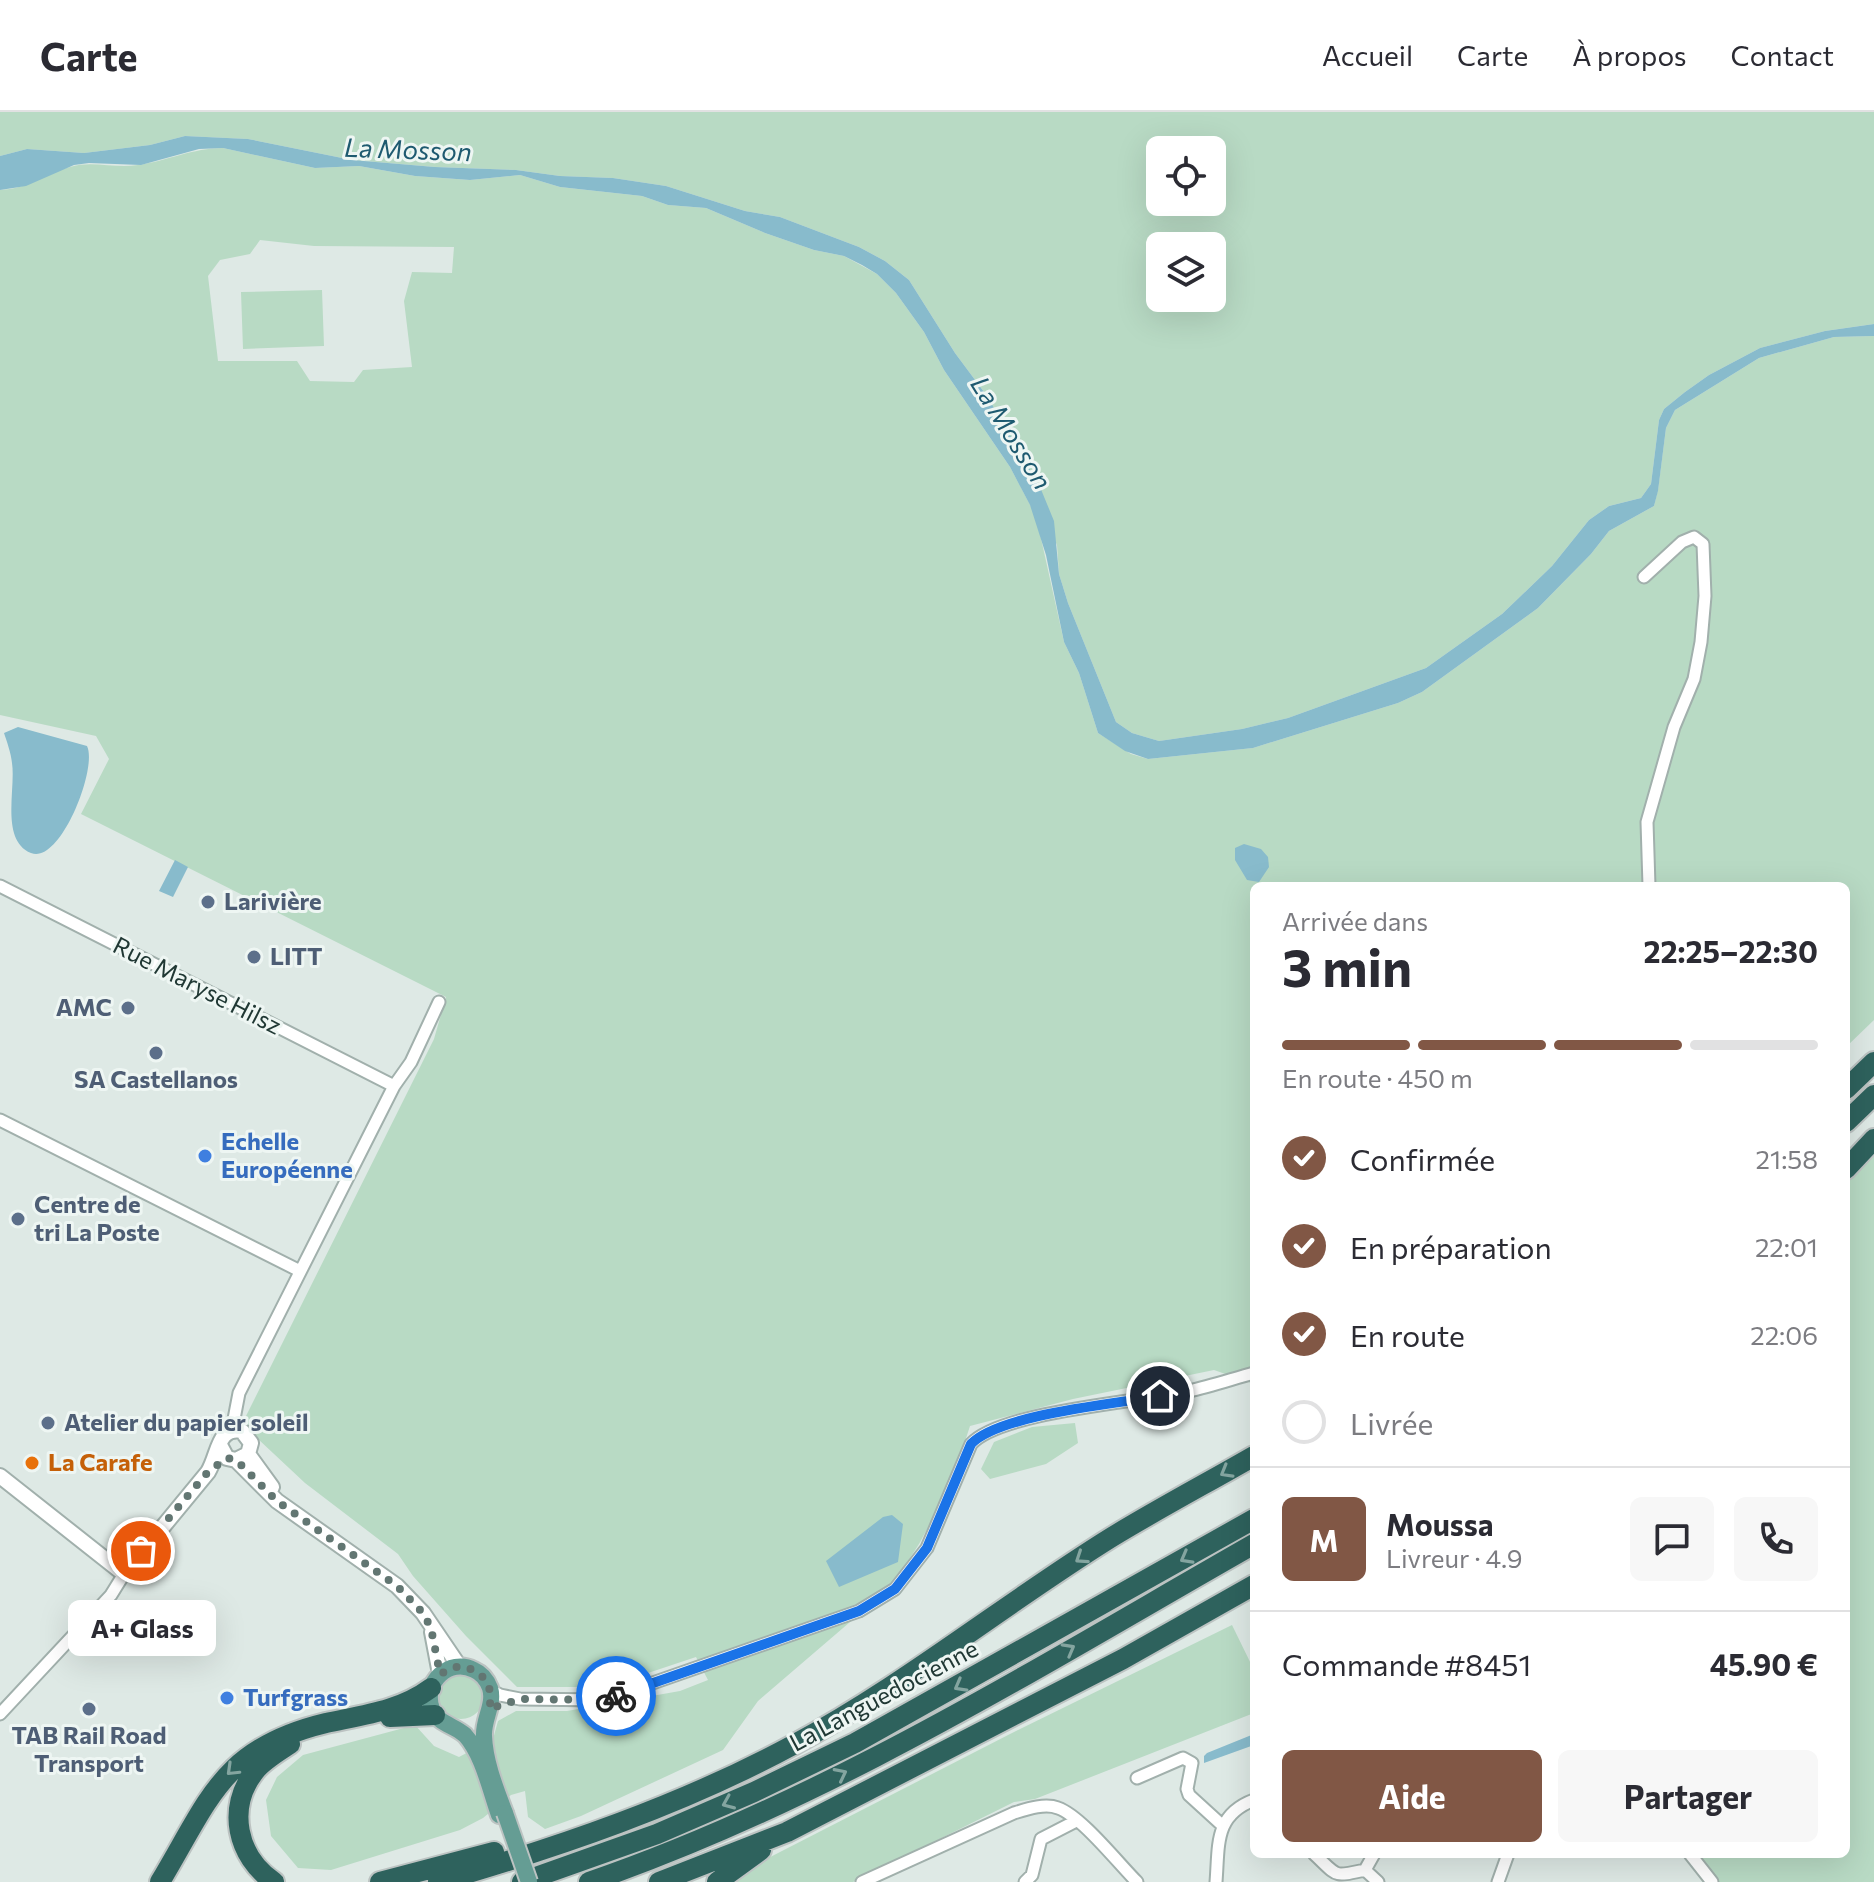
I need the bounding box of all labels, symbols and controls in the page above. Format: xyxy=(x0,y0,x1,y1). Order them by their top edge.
text: Carte xyxy=(40,32,138,79)
text: Accueil xyxy=(1322,38,1413,72)
text: Carte xyxy=(1457,38,1528,72)
text: À propos xyxy=(1572,38,1687,72)
text: Contact xyxy=(1731,38,1834,72)
water label: La Mosson xyxy=(344,131,472,166)
map controls xyxy=(1146,136,1226,312)
button: locate xyxy=(1146,136,1226,216)
button: layers xyxy=(1146,232,1226,312)
water label: La Mosson xyxy=(965,370,1059,495)
place label: Larivière xyxy=(224,886,322,915)
marker: Larivière xyxy=(199,893,217,911)
text: Arrivée dans xyxy=(1282,905,1428,936)
street label: Rue Maryse Hilsz xyxy=(109,930,287,1040)
text: 22:25–22:30 xyxy=(1643,932,1818,969)
text: 3 min xyxy=(1282,934,1412,998)
place label: LITT xyxy=(270,941,322,970)
marker: LITT xyxy=(245,948,263,966)
place label: AMC xyxy=(56,992,112,1021)
marker: AMC xyxy=(119,999,137,1017)
marker: SA Castellanos xyxy=(147,1044,165,1062)
text: En route · 450 m xyxy=(1282,1062,1473,1093)
place label: SA Castellanos xyxy=(74,1064,238,1093)
place label: Echelle Européenne xyxy=(221,1126,353,1183)
icon: check xyxy=(1282,1136,1326,1180)
text: Confirmée xyxy=(1350,1140,1495,1177)
text: 21:58 xyxy=(1756,1143,1818,1174)
marker: Echelle Européenne xyxy=(196,1147,214,1165)
place label: Centre de tri La Poste xyxy=(34,1189,160,1246)
marker: Centre de tri La Poste xyxy=(9,1210,27,1228)
icon: check xyxy=(1282,1224,1326,1268)
text: En préparation xyxy=(1350,1228,1552,1265)
text: 22:01 xyxy=(1755,1231,1818,1262)
icon: check xyxy=(1282,1312,1326,1356)
text: En route xyxy=(1350,1316,1465,1353)
text: 22:06 xyxy=(1750,1319,1818,1350)
pin xyxy=(1126,1362,1194,1430)
icon: home xyxy=(1138,1374,1182,1418)
text: Livrée xyxy=(1350,1404,1433,1441)
place label: Atelier du papier soleil xyxy=(64,1407,308,1436)
marker: Atelier du papier soleil xyxy=(39,1414,57,1432)
place label: La Carafe xyxy=(48,1447,153,1476)
marker: La Carafe xyxy=(23,1454,41,1472)
one-way arrow xyxy=(1220,1462,1235,1478)
button: chat xyxy=(1630,1497,1714,1581)
button: phone xyxy=(1734,1497,1818,1581)
text: Moussa xyxy=(1386,1505,1493,1542)
pin xyxy=(107,1517,175,1585)
text: M xyxy=(1310,1521,1338,1558)
icon: bag xyxy=(119,1529,163,1573)
text: Livreur · 4.9 xyxy=(1386,1542,1522,1573)
one-way arrow xyxy=(1076,1548,1090,1563)
one-way arrow xyxy=(1180,1548,1195,1564)
callout: A+ Glass xyxy=(67,1599,215,1655)
text: A+ Glass xyxy=(90,1612,194,1643)
street label: La Languedocienne xyxy=(784,1633,982,1757)
one-way arrow xyxy=(1060,1643,1074,1659)
text: Commande #8451 xyxy=(1282,1645,1531,1682)
text: 45.90 € xyxy=(1710,1645,1818,1682)
courier xyxy=(576,1656,656,1736)
icon: bike xyxy=(594,1674,638,1718)
one-way arrow xyxy=(954,1676,969,1692)
place label: Turfgrass xyxy=(243,1682,348,1711)
marker: Turfgrass xyxy=(218,1689,236,1707)
marker: TAB Rail Road Transport xyxy=(80,1700,98,1718)
place label: TAB Rail Road Transport xyxy=(12,1720,166,1777)
button: Aide xyxy=(1282,1750,1542,1842)
button: Partager xyxy=(1558,1750,1818,1842)
one-way arrow xyxy=(227,1760,241,1775)
one-way arrow xyxy=(832,1769,847,1784)
one-way arrow xyxy=(722,1794,736,1810)

